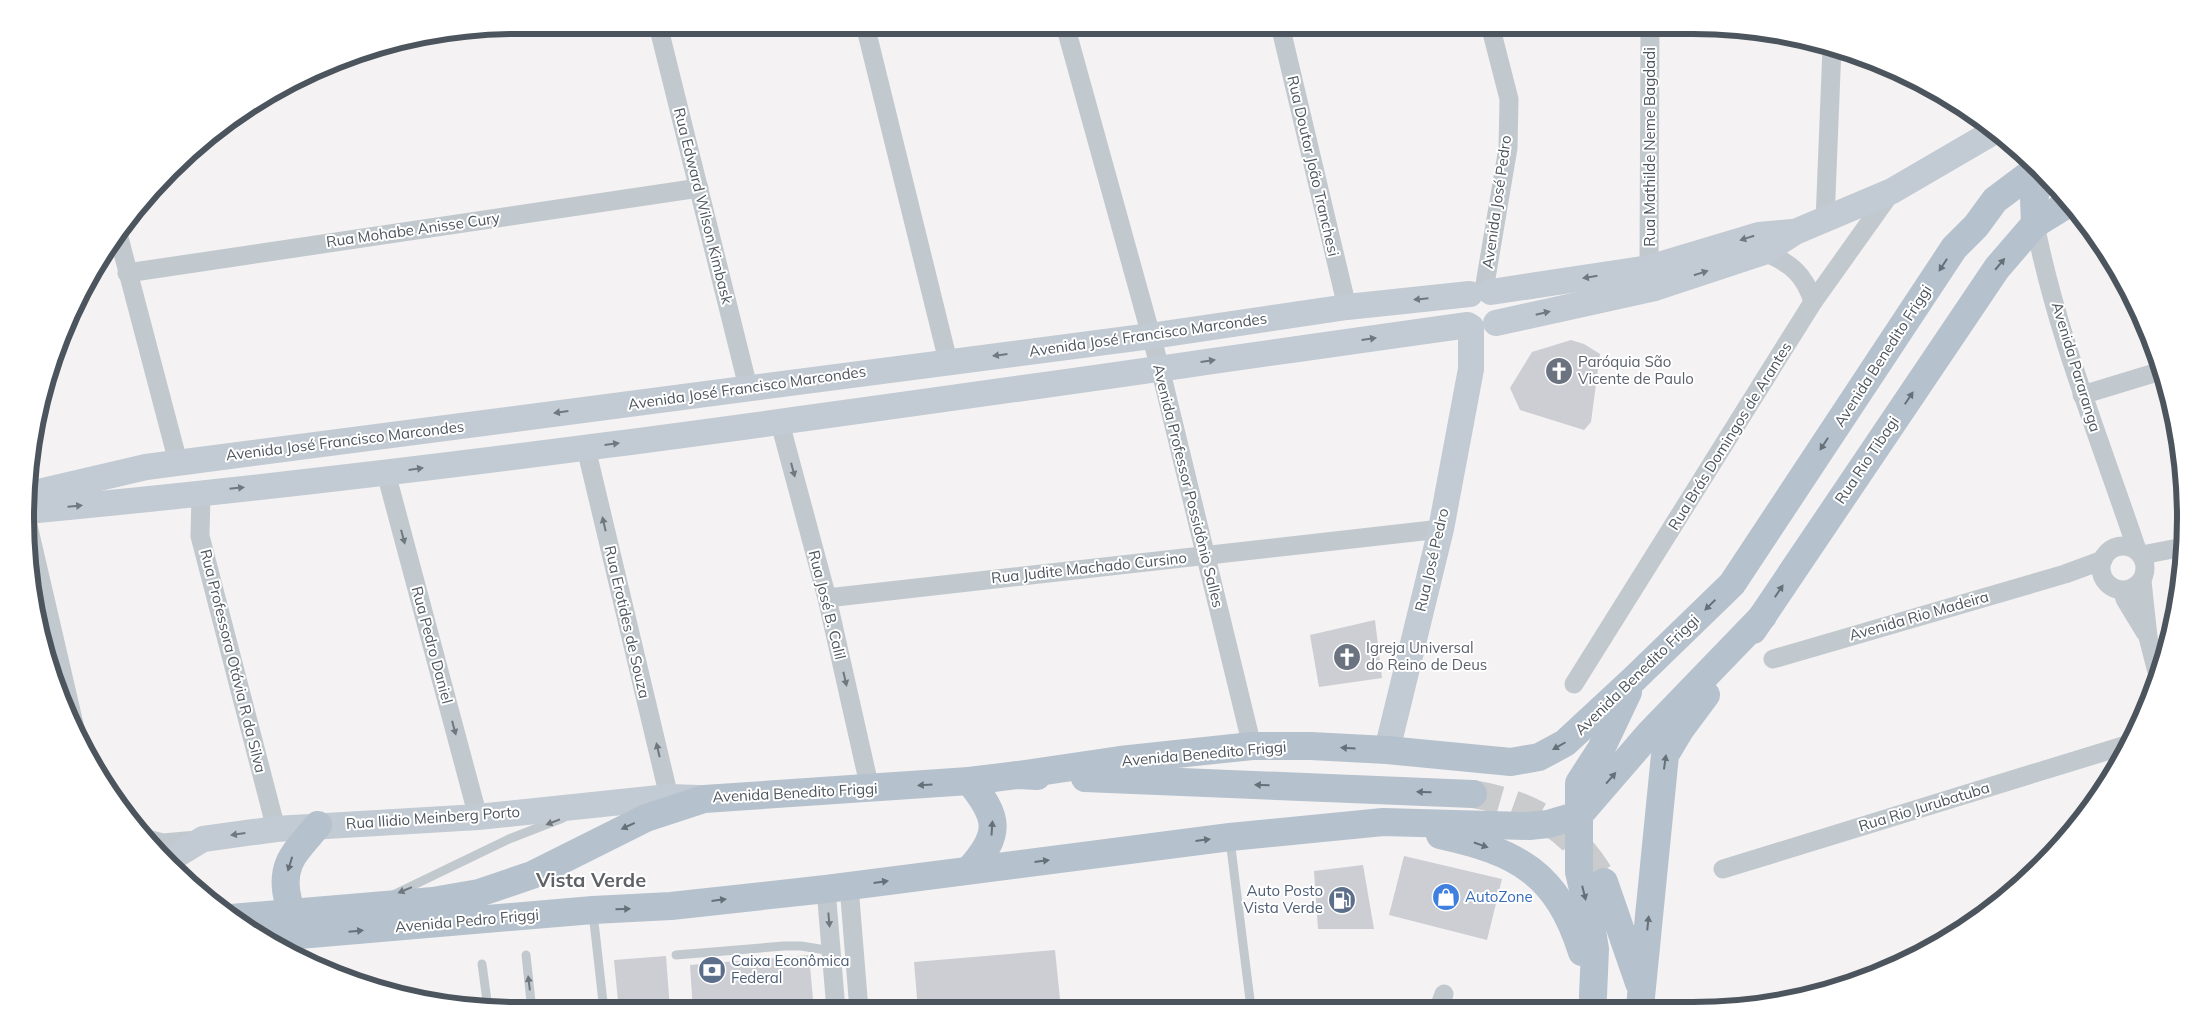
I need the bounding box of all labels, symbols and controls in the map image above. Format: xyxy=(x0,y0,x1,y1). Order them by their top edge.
street label: Rua Mathilde Neme Bagdadi xyxy=(1640,47,1659,247)
street label: Rua Doutor João Tranchesi xyxy=(1283,74,1344,258)
street label: Rua Edward Wilson Kimbask xyxy=(670,106,737,306)
street label: Avenida José Pedro xyxy=(1478,134,1515,270)
street label: Rua Mohabe Anisse Cury xyxy=(325,208,501,251)
one-way arrow xyxy=(1740,235,1755,243)
one-way arrow xyxy=(1995,257,2006,270)
one-way arrow xyxy=(1938,258,1948,272)
one-way arrow xyxy=(1693,269,1708,276)
one-way arrow xyxy=(1581,274,1597,282)
street label: Avenida Benedito Friggi xyxy=(1830,281,1936,430)
one-way arrow xyxy=(1413,295,1429,303)
street label: Avenida Pararanga xyxy=(2048,300,2105,434)
street label: Avenida José Francisco Marcondes xyxy=(1028,308,1268,361)
one-way arrow xyxy=(1536,309,1551,317)
one-way arrow xyxy=(1361,334,1377,342)
street label: Rua Brás Domingos de Arantes xyxy=(1664,338,1795,533)
one-way arrow xyxy=(991,351,1007,359)
place label: Paróquia São Vicente de Paulo xyxy=(1578,352,1694,388)
church icon: Paróquia São Vicente de Paulo xyxy=(1544,356,1574,386)
one-way arrow xyxy=(1200,357,1216,365)
street label: Avenida José Francisco Marcondes xyxy=(627,361,867,414)
street label: Avenida Professor Possidônio Salles xyxy=(1149,362,1228,610)
one-way arrow xyxy=(1904,391,1914,405)
one-way arrow xyxy=(553,408,569,416)
street label: Rua Rio Tibagi xyxy=(1830,412,1903,507)
street label: Avenida José Francisco Marcondes xyxy=(225,416,465,465)
one-way arrow xyxy=(1819,438,1829,451)
one-way arrow xyxy=(604,440,620,448)
one-way arrow xyxy=(789,463,797,478)
one-way arrow xyxy=(408,465,424,473)
one-way arrow xyxy=(229,484,245,492)
one-way arrow xyxy=(68,502,84,510)
street label: Rua José Pedro xyxy=(1410,506,1453,613)
one-way arrow xyxy=(600,516,608,531)
one-way arrow xyxy=(399,530,407,545)
street label: Rua Erotides de Souza xyxy=(601,544,654,700)
street label: Rua Professora Otávia R da Silva xyxy=(196,547,271,775)
street label: Rua José B. Calil xyxy=(805,548,850,662)
street label: Rua Judite Machado Cursino xyxy=(990,548,1188,587)
street label: Rua Pedro Daniel xyxy=(408,584,457,706)
one-way arrow xyxy=(1774,584,1784,598)
street label: Avenida Rio Madeira xyxy=(1847,586,1991,645)
one-way arrow xyxy=(1705,599,1717,611)
street label: Avenida Benedito Friggi xyxy=(1571,610,1703,739)
place label: Igreja Universal do Reino de Deus xyxy=(1366,638,1487,674)
church icon: Igreja Universal do Reino de Deus xyxy=(1332,642,1362,672)
one-way arrow xyxy=(841,671,849,686)
one-way arrow xyxy=(450,721,458,736)
street label: Avenida Benedito Friggi xyxy=(1121,737,1287,770)
one-way arrow xyxy=(654,742,662,757)
one-way arrow xyxy=(1552,742,1565,751)
one-way arrow xyxy=(1339,744,1355,752)
one-way arrow xyxy=(1661,753,1669,769)
one-way arrow xyxy=(1605,771,1616,784)
street label: Rua Rio Jurubatuba xyxy=(1856,778,1992,835)
street label: Avenida Benedito Friggi xyxy=(712,779,878,806)
one-way arrow xyxy=(917,781,933,789)
one-way arrow xyxy=(1254,781,1270,789)
one-way arrow xyxy=(1416,788,1432,796)
street label: Rua Ilidio Meinberg Porto xyxy=(345,802,521,833)
one-way arrow xyxy=(545,818,560,826)
one-way arrow xyxy=(988,820,996,836)
one-way arrow xyxy=(621,823,635,831)
one-way arrow xyxy=(229,831,245,839)
one-way arrow xyxy=(1195,836,1211,844)
one-way arrow xyxy=(1474,841,1489,849)
one-way arrow xyxy=(1034,856,1050,864)
one-way arrow xyxy=(286,857,294,872)
district label: Vista Verde xyxy=(535,867,646,892)
one-way arrow xyxy=(873,877,889,885)
place label: Auto Posto Vista Verde xyxy=(1243,881,1323,917)
shop icon: AutoZone xyxy=(1431,882,1461,912)
fuel station icon: Auto Posto Vista Verde xyxy=(1327,885,1357,915)
one-way arrow xyxy=(1580,885,1588,900)
one-way arrow xyxy=(398,886,412,894)
place label: AutoZone xyxy=(1465,887,1533,906)
one-way arrow xyxy=(712,896,728,904)
street label: Avenida Pedro Friggi xyxy=(394,905,540,936)
one-way arrow xyxy=(615,905,631,913)
one-way arrow xyxy=(825,912,833,928)
one-way arrow xyxy=(1644,915,1652,931)
one-way arrow xyxy=(349,927,365,935)
place label: Caixa Econômica Federal xyxy=(731,951,850,987)
bank icon: Caixa Econômica Federal xyxy=(697,955,727,985)
one-way arrow xyxy=(525,975,533,991)

